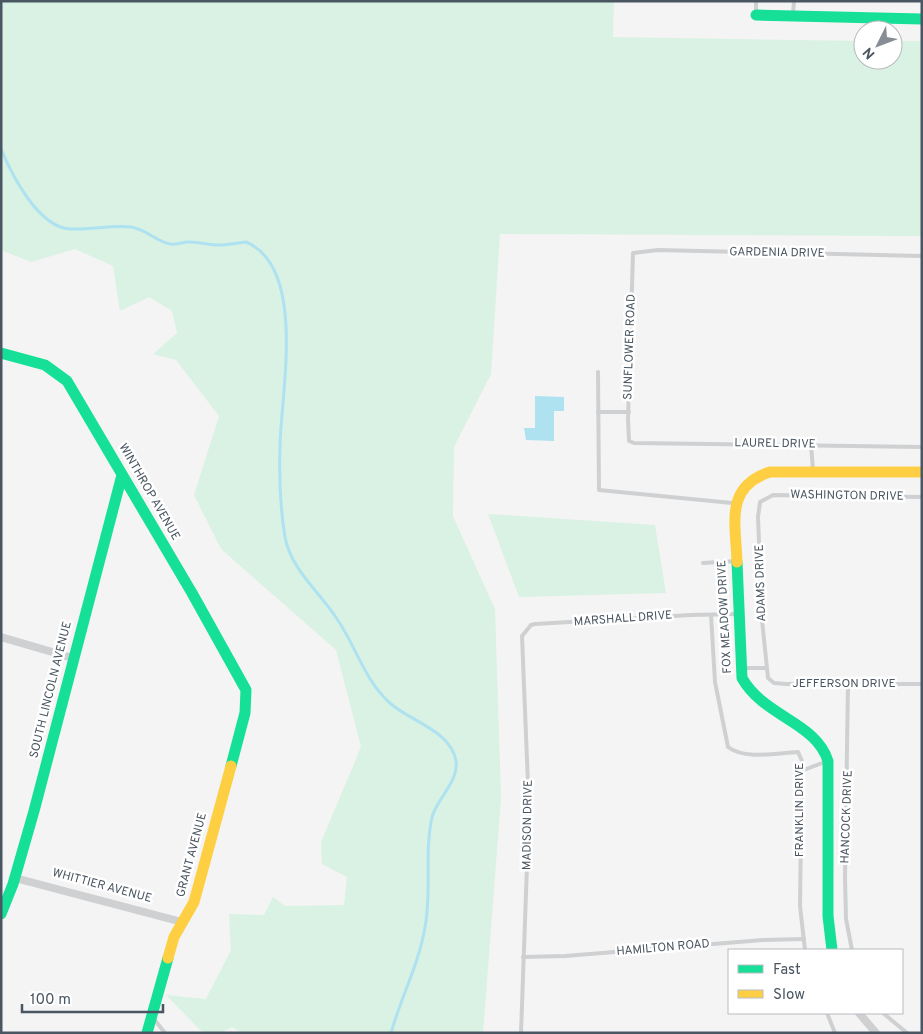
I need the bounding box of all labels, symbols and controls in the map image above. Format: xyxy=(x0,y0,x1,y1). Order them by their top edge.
north arrow xyxy=(853,20,903,70)
text: N xyxy=(860,43,879,62)
street label: GARDENIA DRIVE xyxy=(729,244,825,262)
street label: SUNFLOWER ROAD xyxy=(620,294,640,400)
street label: LAUREL DRIVE xyxy=(734,435,816,453)
street label: WINTHROP AVENUE xyxy=(115,441,183,543)
street label: WASHINGTON DRIVE xyxy=(790,487,904,505)
street label: ADAMS DRIVE xyxy=(752,544,770,622)
street label: FOX MEADOW DRIVE xyxy=(714,560,736,674)
street label: MARSHALL DRIVE xyxy=(573,608,673,630)
street label: SOUTH LINCOLN AVENUE xyxy=(26,620,76,760)
street label: JEFFERSON DRIVE xyxy=(792,676,896,692)
street label: FRANKLIN DRIVE xyxy=(792,763,808,857)
street label: HANCOCK DRIVE xyxy=(837,770,857,864)
street label: MADISON DRIVE xyxy=(519,780,537,870)
street label: GRANT AVENUE xyxy=(173,811,211,899)
street label: WHITTIER AVENUE xyxy=(51,865,153,907)
street label: HAMILTON ROAD xyxy=(616,936,710,960)
legend xyxy=(728,949,903,1014)
text: Fast xyxy=(773,961,801,980)
scale bar xyxy=(22,982,164,1014)
text: Slow xyxy=(773,986,805,1005)
text: 100 m xyxy=(30,991,71,1010)

